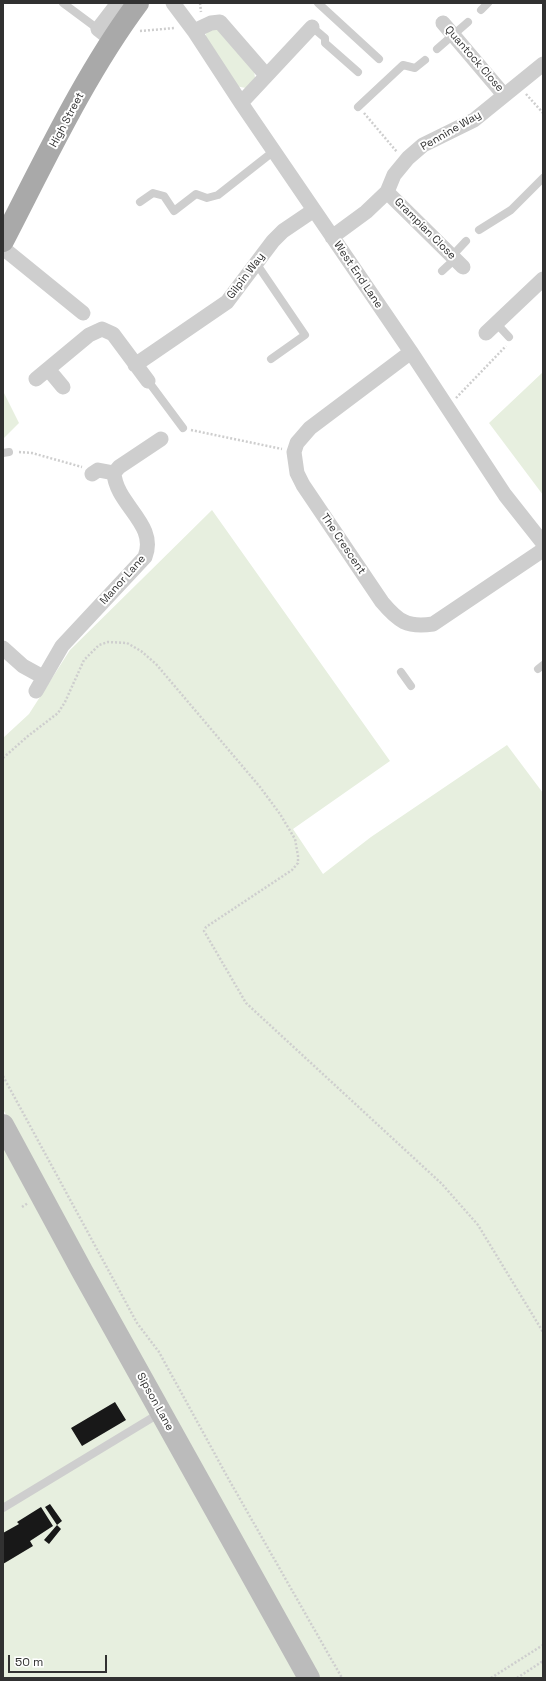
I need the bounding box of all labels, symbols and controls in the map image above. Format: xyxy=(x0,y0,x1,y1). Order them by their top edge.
street label: Quantock Close xyxy=(442,23,506,95)
street label: High Street xyxy=(47,90,87,150)
street label: Pennine Way xyxy=(418,108,484,154)
street label: Grampian Close xyxy=(392,196,458,262)
street label: West End Lane xyxy=(331,239,385,311)
street label: Gilpin Way xyxy=(224,250,268,302)
street label: The Crescent xyxy=(318,511,368,577)
street label: Manor Lane xyxy=(97,553,149,607)
street label: Sipson Lane xyxy=(134,1371,176,1433)
scale bar xyxy=(10,1647,109,1673)
text: 50 m xyxy=(15,1654,43,1670)

